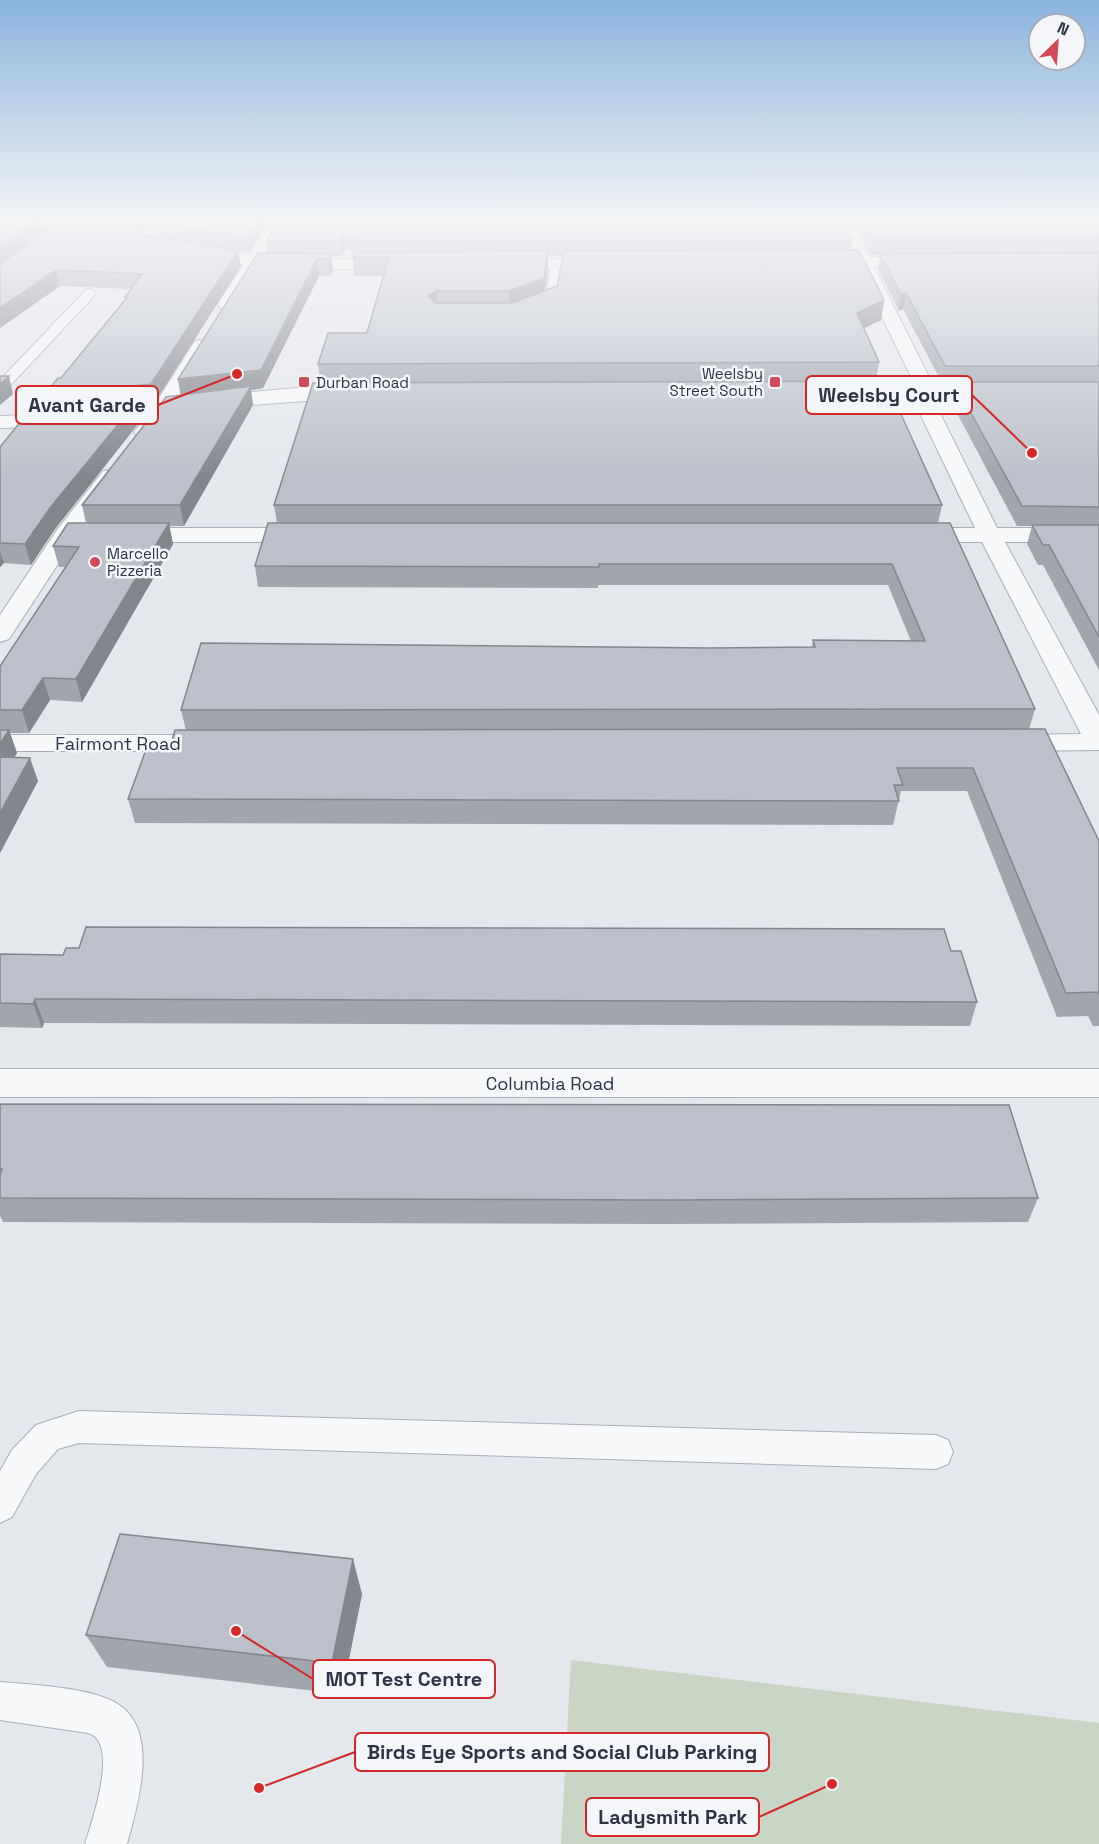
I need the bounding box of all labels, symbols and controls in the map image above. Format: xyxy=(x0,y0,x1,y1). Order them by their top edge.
north arrow xyxy=(1027,12,1087,72)
text: N xyxy=(1054,17,1072,41)
place label: Weelsby Street South xyxy=(670,364,763,400)
place label: Durban Road xyxy=(316,373,409,392)
marker: Durban Road xyxy=(297,375,311,389)
marker: Weelsby Street South xyxy=(768,375,782,389)
callout: Weelsby Court xyxy=(806,376,972,414)
text: Weelsby Court xyxy=(818,382,960,408)
callout: Avant Garde xyxy=(16,386,158,424)
text: Avant Garde xyxy=(28,392,146,418)
place label: Marcello Pizzeria xyxy=(107,544,168,580)
marker: Marcello Pizzeria xyxy=(88,555,102,569)
street label: Fairmont Road xyxy=(55,732,181,755)
street label: Columbia Road xyxy=(486,1072,614,1095)
callout: MOT Test Centre xyxy=(313,1660,495,1698)
text: MOT Test Centre xyxy=(326,1666,482,1692)
callout: Birds Eye Sports and Social Club Parking xyxy=(355,1733,769,1771)
text: Birds Eye Sports and Social Club Parking xyxy=(367,1739,757,1765)
callout: Ladysmith Park xyxy=(586,1798,759,1836)
text: Ladysmith Park xyxy=(598,1804,748,1830)

